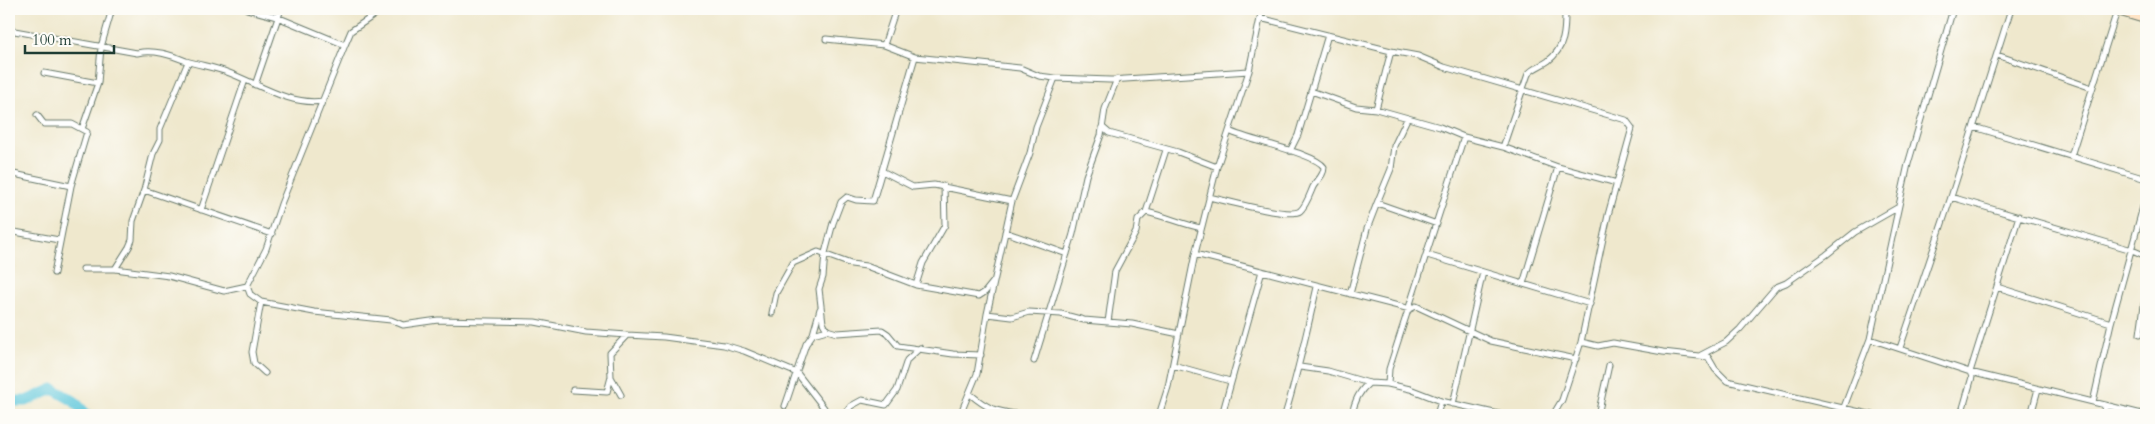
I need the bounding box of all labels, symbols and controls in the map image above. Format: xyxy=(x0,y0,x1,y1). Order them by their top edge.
scale bar xyxy=(25,22,114,54)
text: 100 m xyxy=(32,30,72,50)

